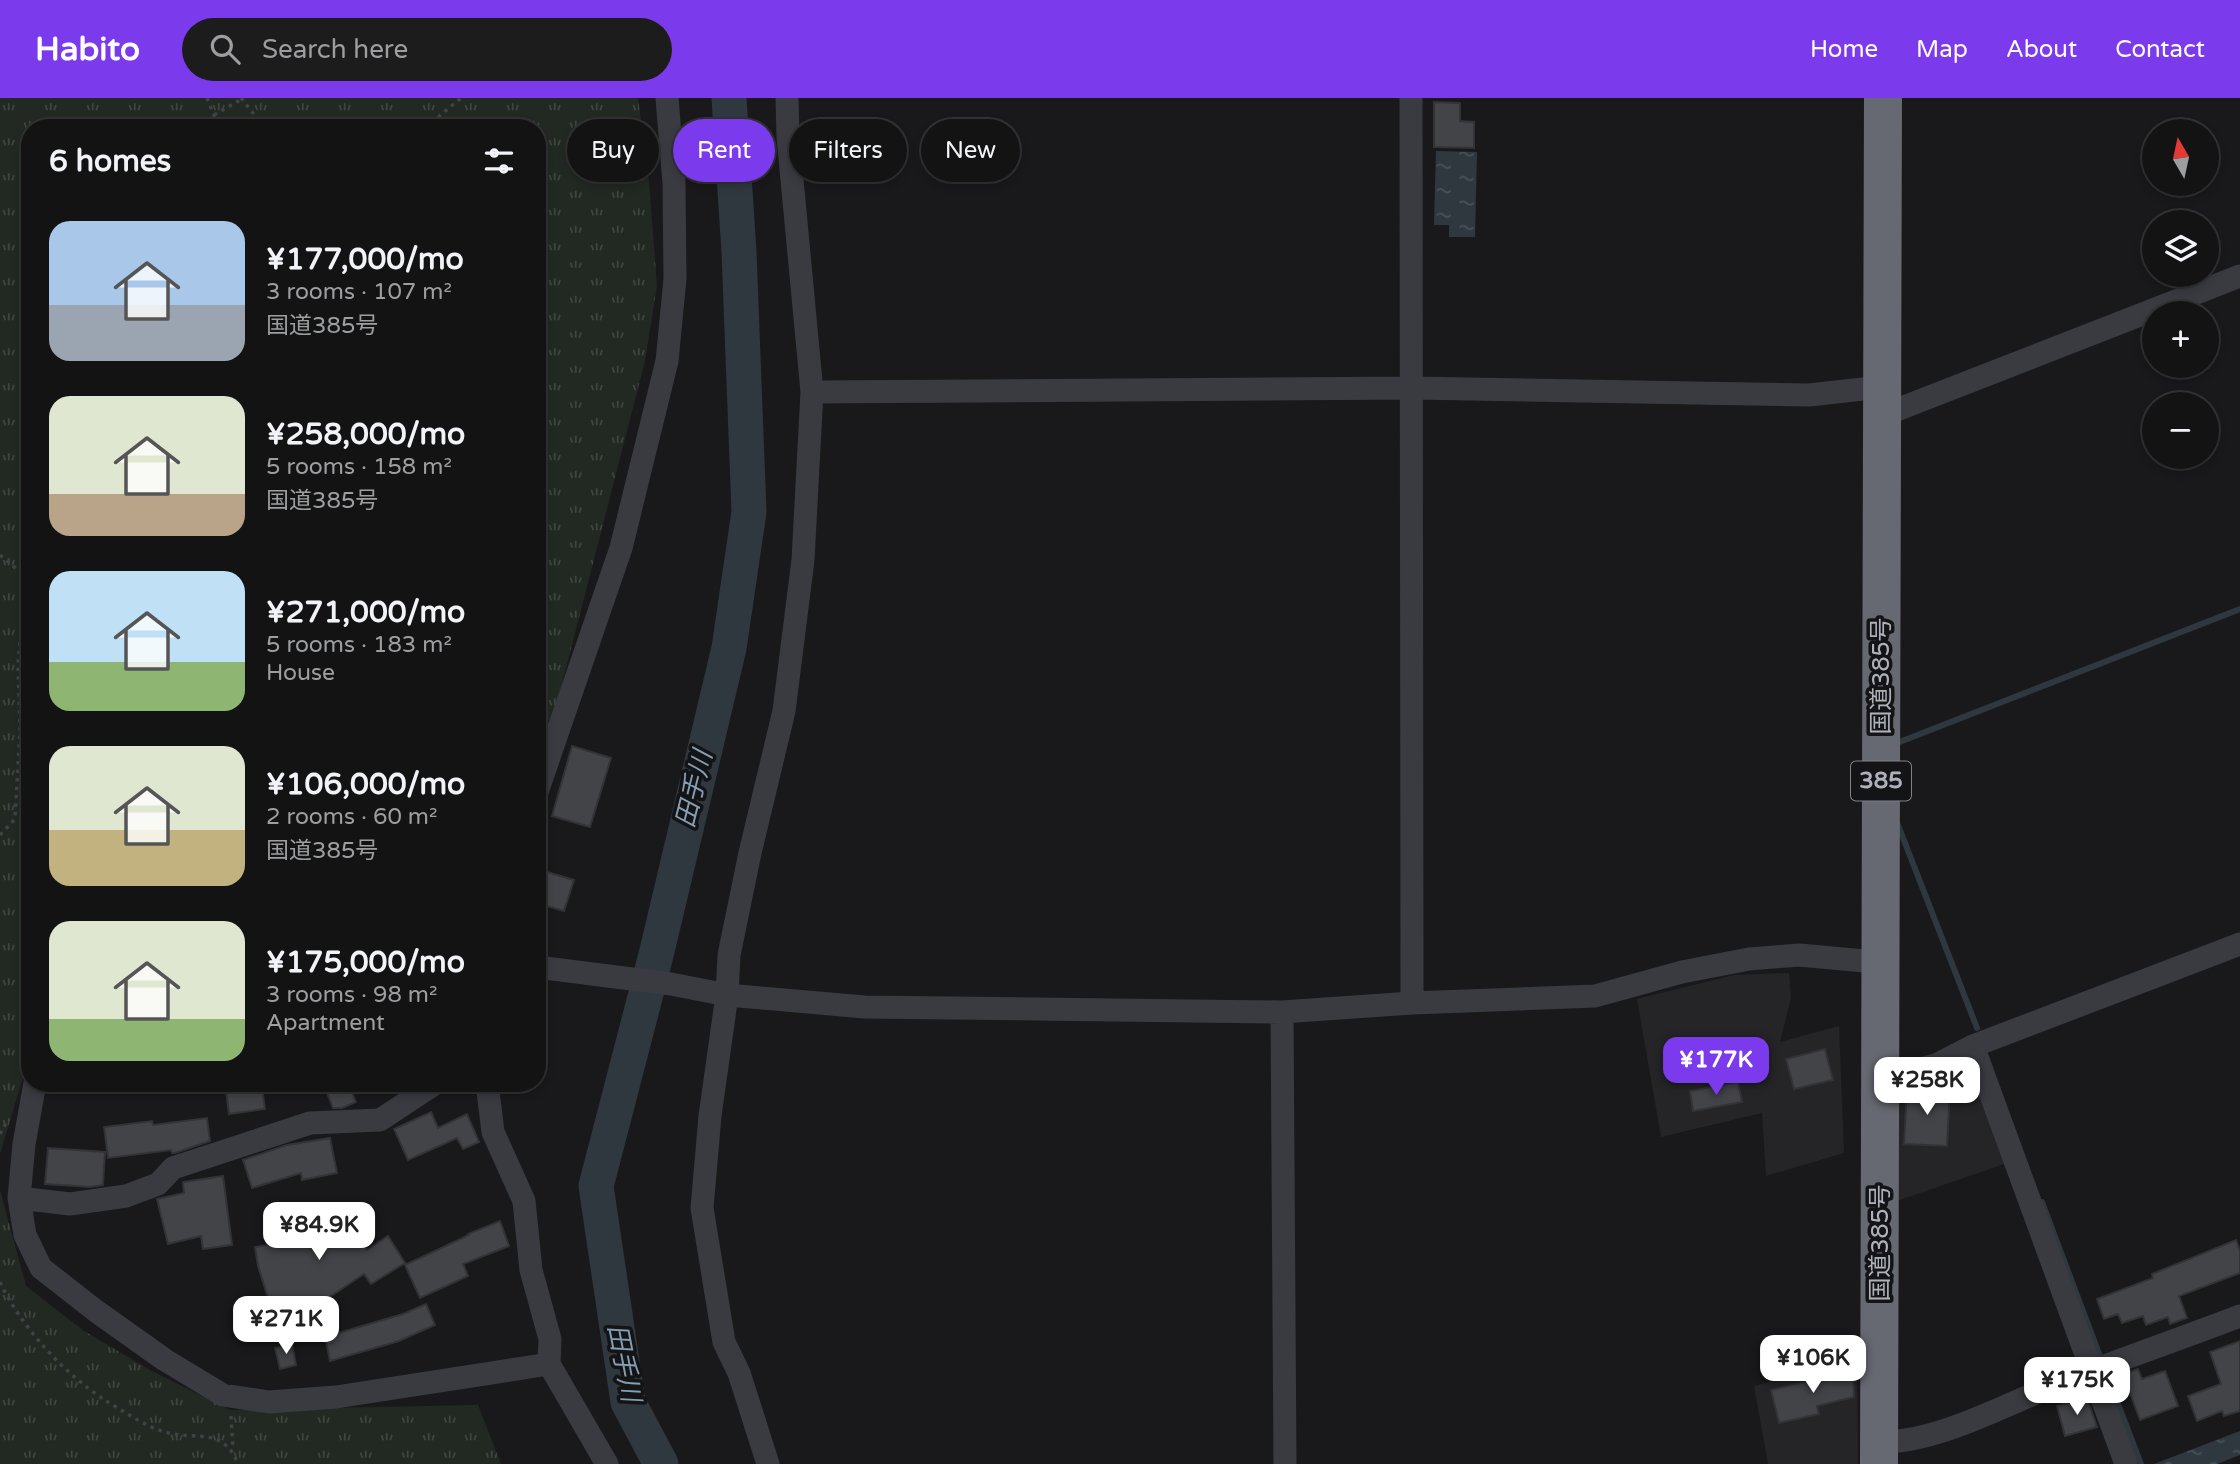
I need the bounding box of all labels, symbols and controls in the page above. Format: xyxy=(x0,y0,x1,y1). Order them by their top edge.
search box xyxy=(182,18,672,81)
text: Habito xyxy=(35,30,140,69)
icon: search xyxy=(206,30,244,68)
text: Search here xyxy=(262,34,408,65)
text: Home xyxy=(1810,35,1878,64)
text: Map xyxy=(1916,35,1968,64)
text: About xyxy=(2006,35,2077,64)
text: Contact xyxy=(2115,35,2205,64)
chip: Buy xyxy=(567,119,659,182)
chip: Rent xyxy=(673,119,775,182)
chip: Filters xyxy=(789,119,907,182)
chip: New xyxy=(921,119,1020,182)
north arrow xyxy=(2142,119,2219,196)
map controls xyxy=(2142,119,2219,469)
icon: filters xyxy=(480,142,518,180)
text: 6 homes xyxy=(49,143,171,180)
button: layers xyxy=(2142,210,2219,287)
text: ¥177,000/mo xyxy=(266,241,464,278)
icon: home xyxy=(105,249,189,333)
text: 3 rooms · 107 m² xyxy=(266,278,452,306)
button: + xyxy=(2142,301,2219,378)
text: 国道385号 xyxy=(266,312,378,340)
button: − xyxy=(2142,392,2219,469)
text: ¥258,000/mo xyxy=(266,416,465,453)
icon: home xyxy=(105,424,189,508)
text: 5 rooms · 158 m² xyxy=(266,453,452,481)
text: 国道385号 xyxy=(266,487,378,515)
text: ¥271,000/mo xyxy=(266,594,465,631)
icon: home xyxy=(105,599,189,683)
street label: 国道385号 xyxy=(1867,617,1896,735)
text: 5 rooms · 183 m² xyxy=(266,631,452,659)
text: House xyxy=(266,659,335,687)
water label: 田手川 xyxy=(670,745,719,831)
road number: 385 xyxy=(1851,762,1911,800)
text: ¥106,000/mo xyxy=(266,766,465,803)
icon: home xyxy=(105,774,189,858)
text: 2 rooms · 60 m² xyxy=(266,803,437,831)
text: 国道385号 xyxy=(266,837,378,865)
text: ¥175,000/mo xyxy=(266,944,465,981)
icon: home xyxy=(105,949,189,1033)
text: 3 rooms · 98 m² xyxy=(266,981,437,1009)
text: Apartment xyxy=(266,1009,385,1037)
pin: ¥177K xyxy=(1667,1038,1765,1097)
text: ¥177K xyxy=(1679,1046,1753,1074)
pin: ¥258K xyxy=(1878,1058,1976,1117)
text: ¥258K xyxy=(1890,1066,1964,1094)
street label: 国道385号 xyxy=(1866,1184,1895,1302)
pin: ¥84.9K xyxy=(262,1202,376,1262)
text: ¥84.9K xyxy=(279,1211,359,1239)
pin: ¥271K xyxy=(237,1296,335,1356)
text: ¥271K xyxy=(249,1305,323,1333)
water label: 田手川 xyxy=(601,1322,647,1407)
pin: ¥106K xyxy=(1764,1336,1862,1395)
text: ¥106K xyxy=(1776,1344,1850,1372)
pin: ¥175K xyxy=(2028,1358,2126,1417)
text: ¥175K xyxy=(2040,1366,2114,1394)

